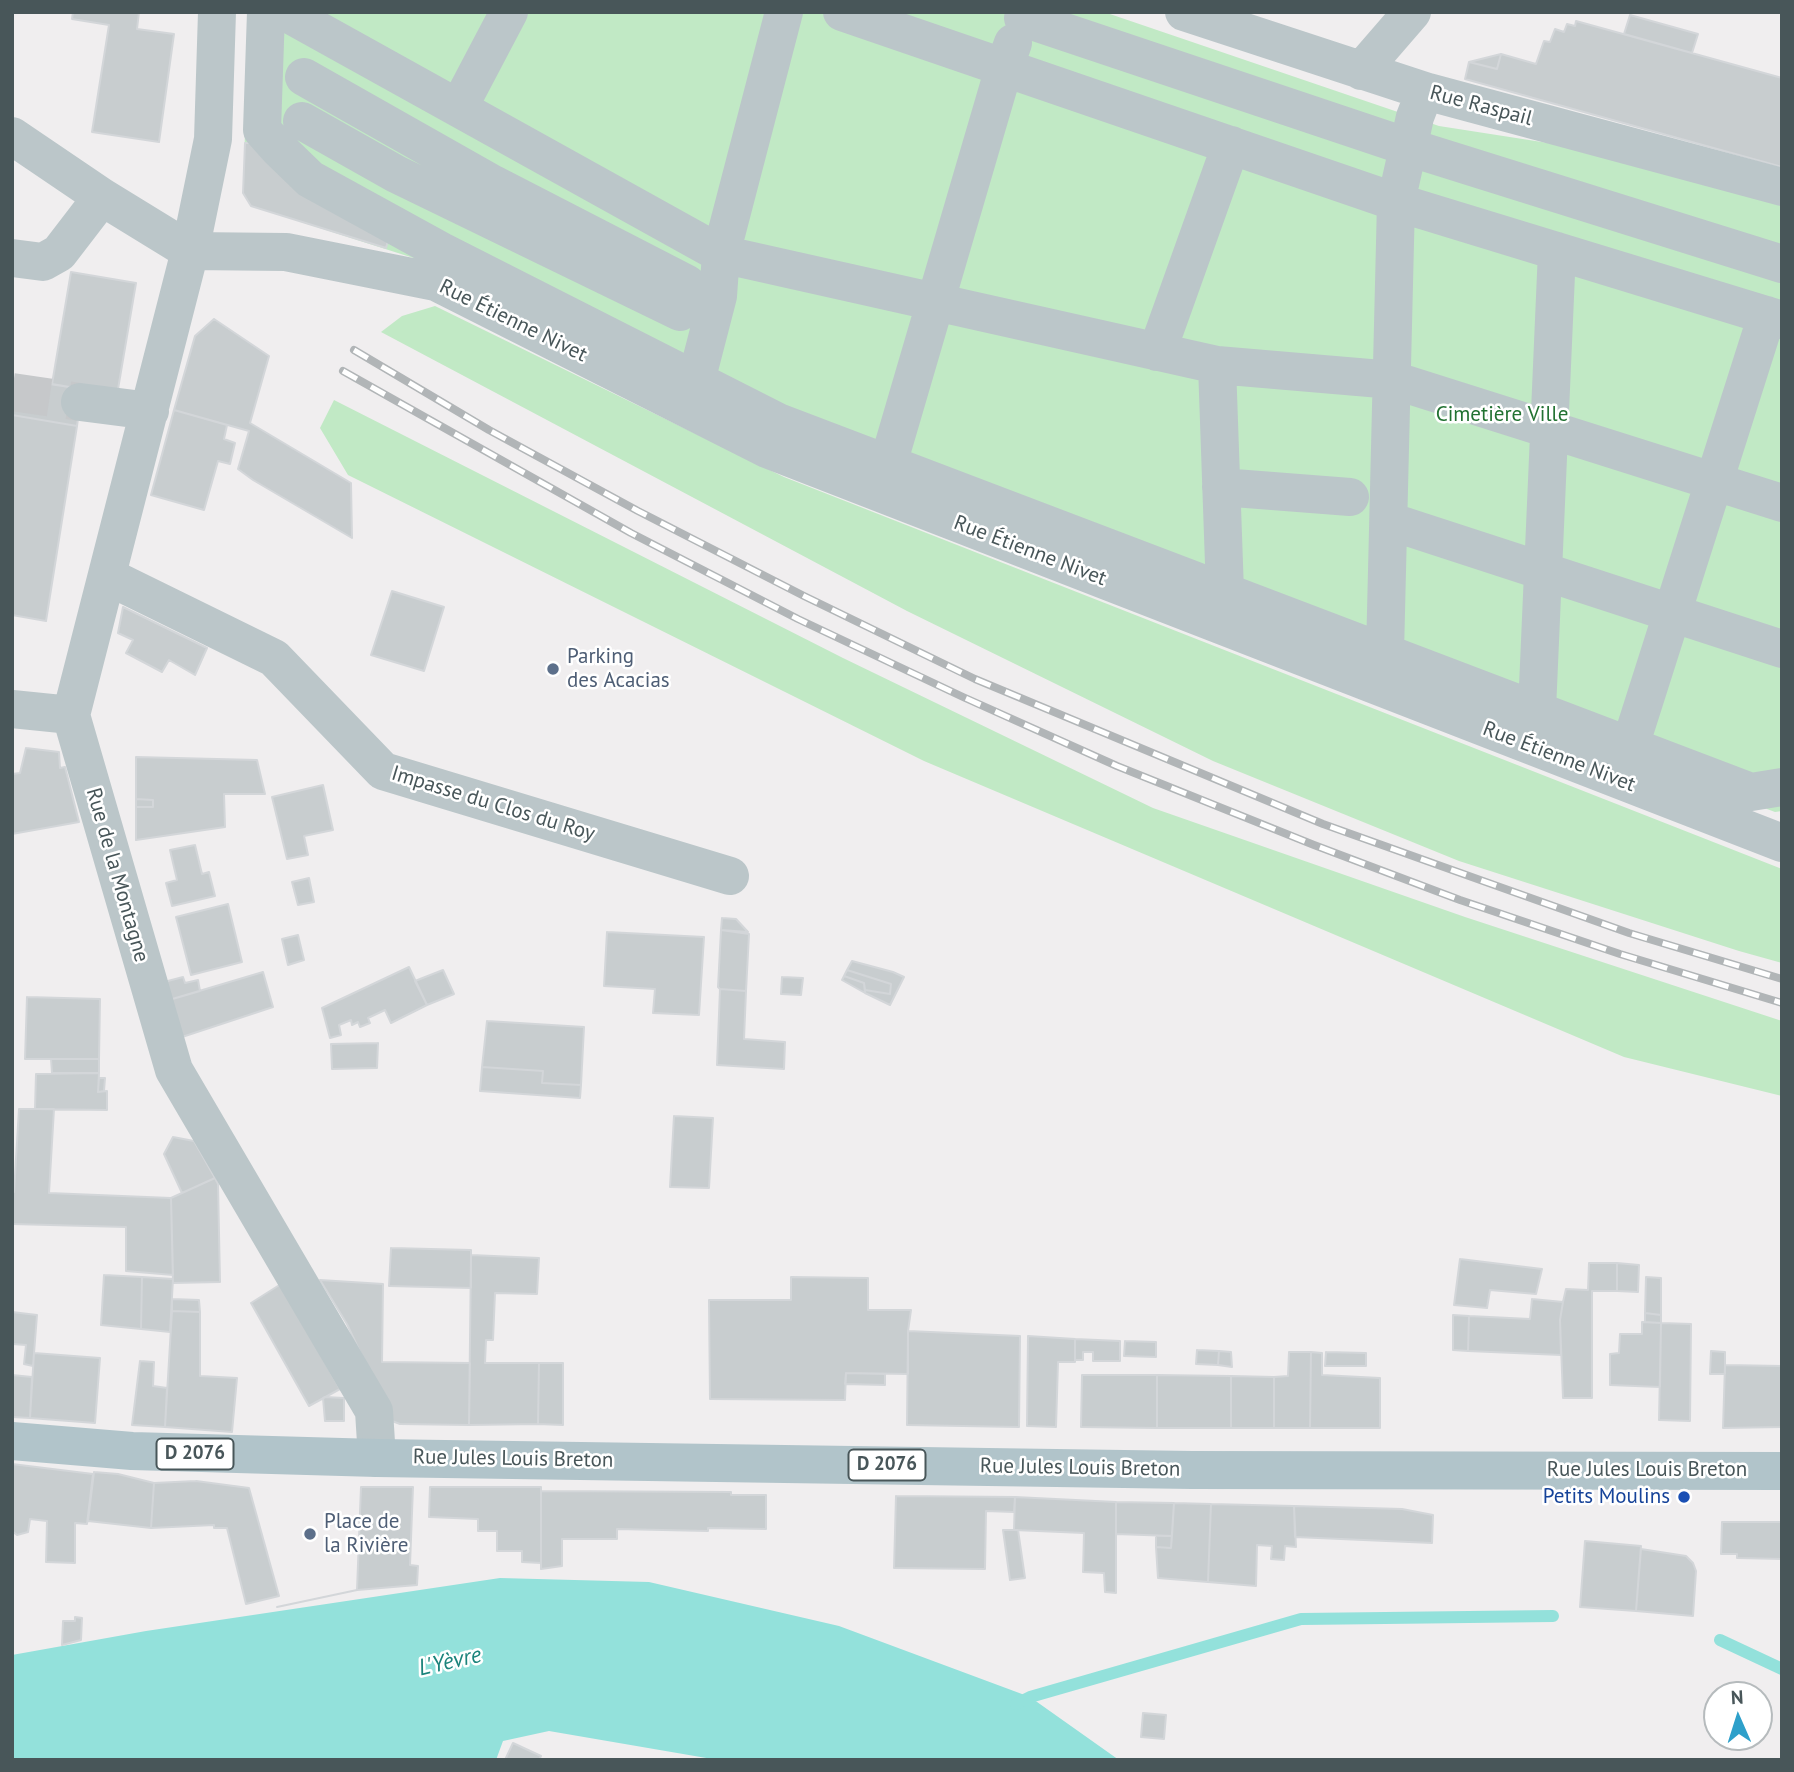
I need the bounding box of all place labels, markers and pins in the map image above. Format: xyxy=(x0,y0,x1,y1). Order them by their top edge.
place label: Parking des Acacias xyxy=(567,644,670,694)
marker: Parking des Acacias xyxy=(545,661,561,677)
place label: Petits Moulins xyxy=(1543,1484,1670,1510)
marker: Petits Moulins xyxy=(1676,1489,1692,1505)
place label: Place de la Rivière xyxy=(324,1509,409,1559)
marker: Place de la Rivière xyxy=(302,1526,318,1542)

